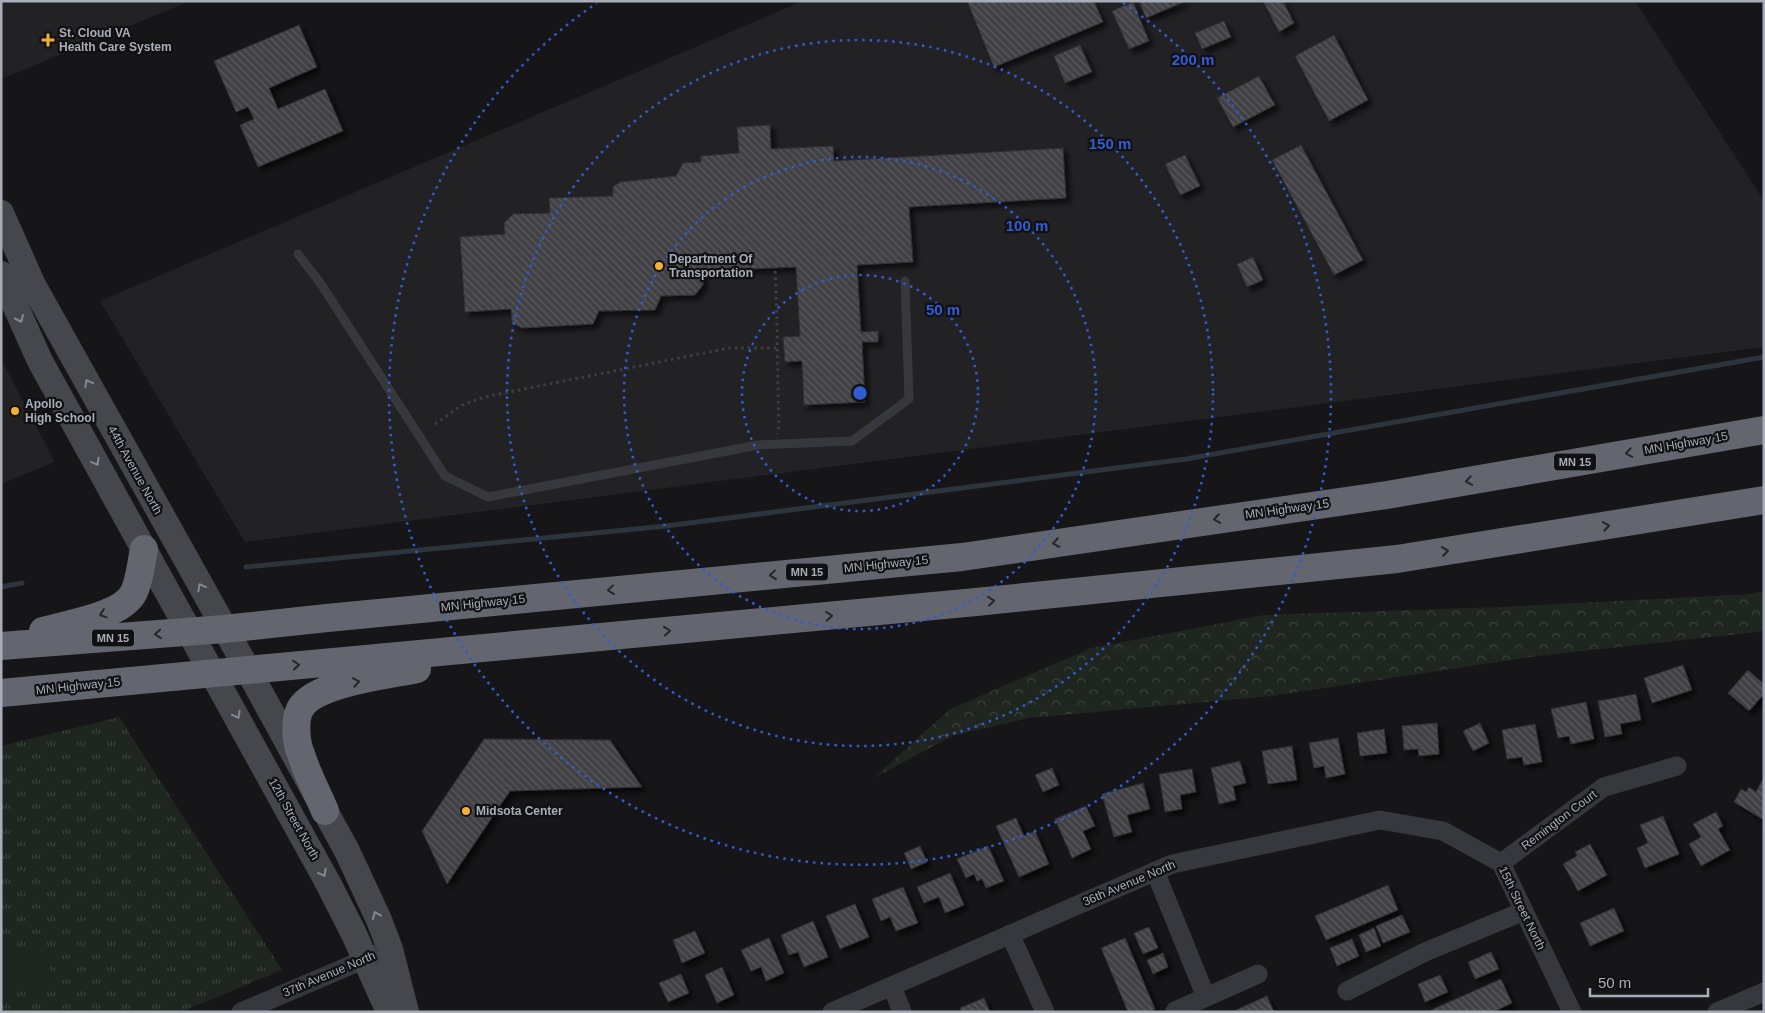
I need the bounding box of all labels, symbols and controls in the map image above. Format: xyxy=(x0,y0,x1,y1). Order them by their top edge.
place label: St. Cloud VA Health Care System xyxy=(59,26,172,54)
marker: St. Cloud VA Health Care System xyxy=(41,33,55,47)
text: 200 m xyxy=(1172,51,1214,68)
text: 150 m xyxy=(1089,135,1131,152)
text: 100 m xyxy=(1006,217,1048,234)
place label: Department Of Transportation xyxy=(669,252,753,280)
marker: Department Of Transportation xyxy=(653,260,665,272)
text: 50 m xyxy=(926,301,960,318)
one-way arrow xyxy=(14,314,25,323)
one-way arrow xyxy=(84,380,94,389)
centre of rings xyxy=(851,384,869,402)
place label: Apollo High School xyxy=(25,397,95,425)
marker: Apollo High School xyxy=(9,405,21,417)
street label: 44th Avenue North xyxy=(105,423,165,517)
street label: MN Highway 15 xyxy=(1643,429,1729,457)
one-way arrow xyxy=(1625,447,1634,457)
road number: MN 15 xyxy=(1554,454,1596,471)
one-way arrow xyxy=(89,457,99,466)
one-way arrow xyxy=(1465,475,1474,485)
street label: MN Highway 15 xyxy=(1244,496,1330,522)
one-way arrow xyxy=(1213,514,1221,524)
one-way arrow xyxy=(1602,521,1610,531)
one-way arrow xyxy=(1052,537,1060,548)
one-way arrow xyxy=(1441,547,1450,557)
street label: MN Highway 15 xyxy=(843,553,929,575)
road number: MN 15 xyxy=(786,564,828,580)
one-way arrow xyxy=(769,569,777,580)
one-way arrow xyxy=(197,583,207,592)
one-way arrow xyxy=(607,585,615,596)
street label: MN Highway 15 xyxy=(440,592,526,614)
one-way arrow xyxy=(987,596,995,607)
one-way arrow xyxy=(99,608,107,618)
one-way arrow xyxy=(825,611,833,622)
one-way arrow xyxy=(663,625,671,636)
one-way arrow xyxy=(154,628,162,639)
road number: MN 15 xyxy=(92,630,134,646)
one-way arrow xyxy=(293,660,301,671)
street label: MN Highway 15 xyxy=(35,675,121,697)
one-way arrow xyxy=(352,677,360,687)
one-way arrow xyxy=(231,710,241,719)
street label: 12th Street North xyxy=(266,776,322,862)
street label: Remington Court xyxy=(1519,787,1600,853)
place label: Midsota Center xyxy=(476,804,563,818)
marker: Midsota Center xyxy=(460,805,472,817)
street label: 36th Avenue North xyxy=(1081,857,1177,909)
street label: 15th Street North xyxy=(1496,864,1548,952)
one-way arrow xyxy=(317,868,327,877)
one-way arrow xyxy=(372,911,383,920)
street label: 37th Avenue North xyxy=(281,948,377,1000)
scale bar xyxy=(1590,966,1708,998)
text: 50 m xyxy=(1598,974,1631,991)

